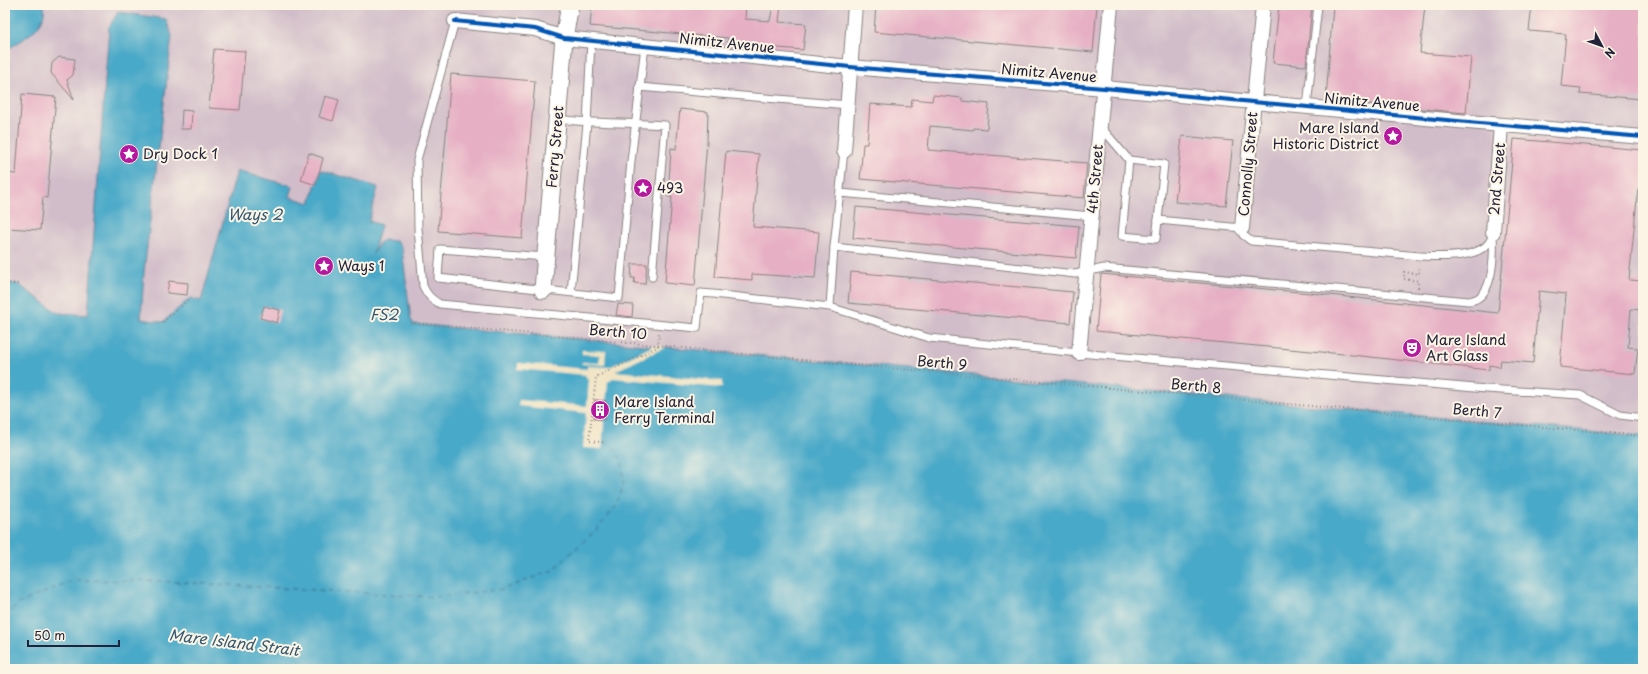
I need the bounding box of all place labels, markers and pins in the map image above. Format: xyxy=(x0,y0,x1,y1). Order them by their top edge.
place label: Mare Island Historic District xyxy=(1273,117,1379,154)
place icon: Mare Island Historic District xyxy=(1382,125,1404,147)
place icon: Dry Dock 1 xyxy=(118,143,140,165)
place label: Dry Dock 1 xyxy=(143,143,218,164)
place icon: 493 xyxy=(632,177,654,199)
place label: 493 xyxy=(657,177,683,198)
place icon: Ways 1 xyxy=(313,255,335,277)
place label: Ways 1 xyxy=(338,255,384,276)
place label: Mare Island Art Glass xyxy=(1426,329,1506,366)
theatre icon: Mare Island Art Glass xyxy=(1401,337,1423,359)
place label: Mare Island Ferry Terminal xyxy=(614,391,715,428)
building icon: Mare Island Ferry Terminal xyxy=(589,399,611,421)

